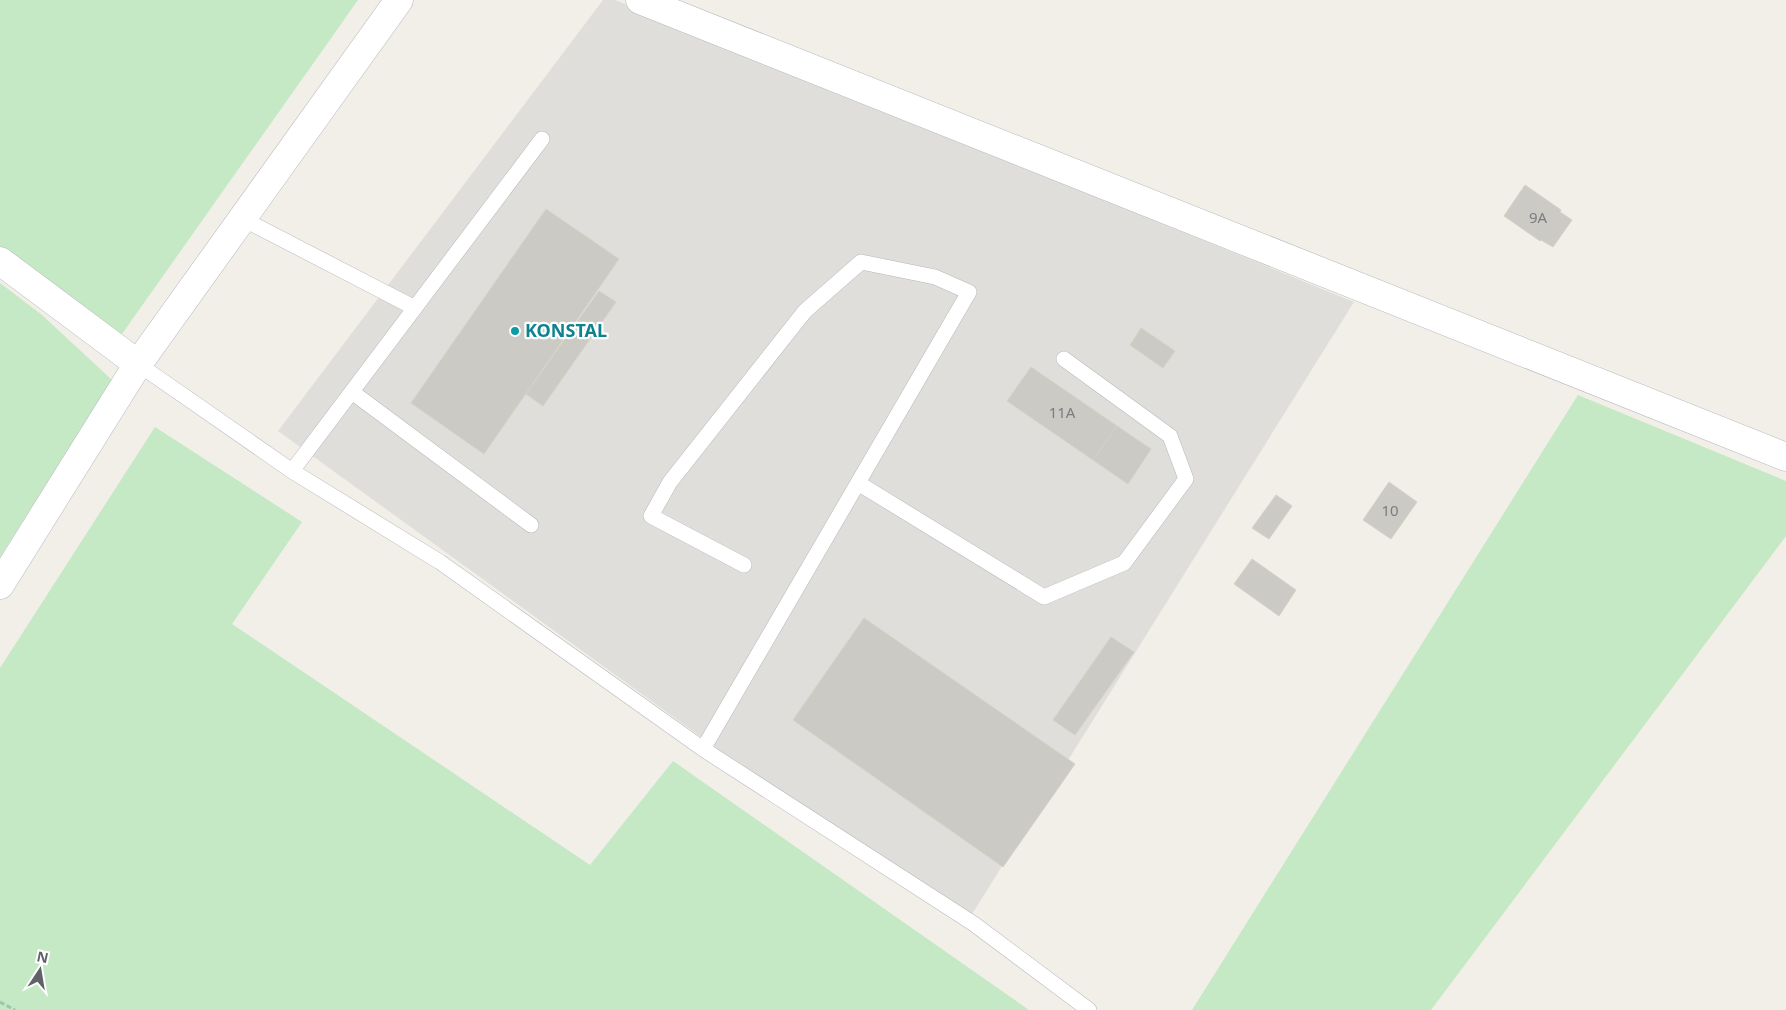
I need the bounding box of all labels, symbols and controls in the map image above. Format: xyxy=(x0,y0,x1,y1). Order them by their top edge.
house number: 9A xyxy=(1529,207,1547,227)
place label: KONSTAL xyxy=(525,318,607,342)
marker: KONSTAL xyxy=(509,325,521,337)
house number: 11A xyxy=(1049,402,1076,422)
house number: 10 xyxy=(1381,500,1399,520)
north arrow xyxy=(15,945,65,995)
text: N xyxy=(35,946,50,967)

